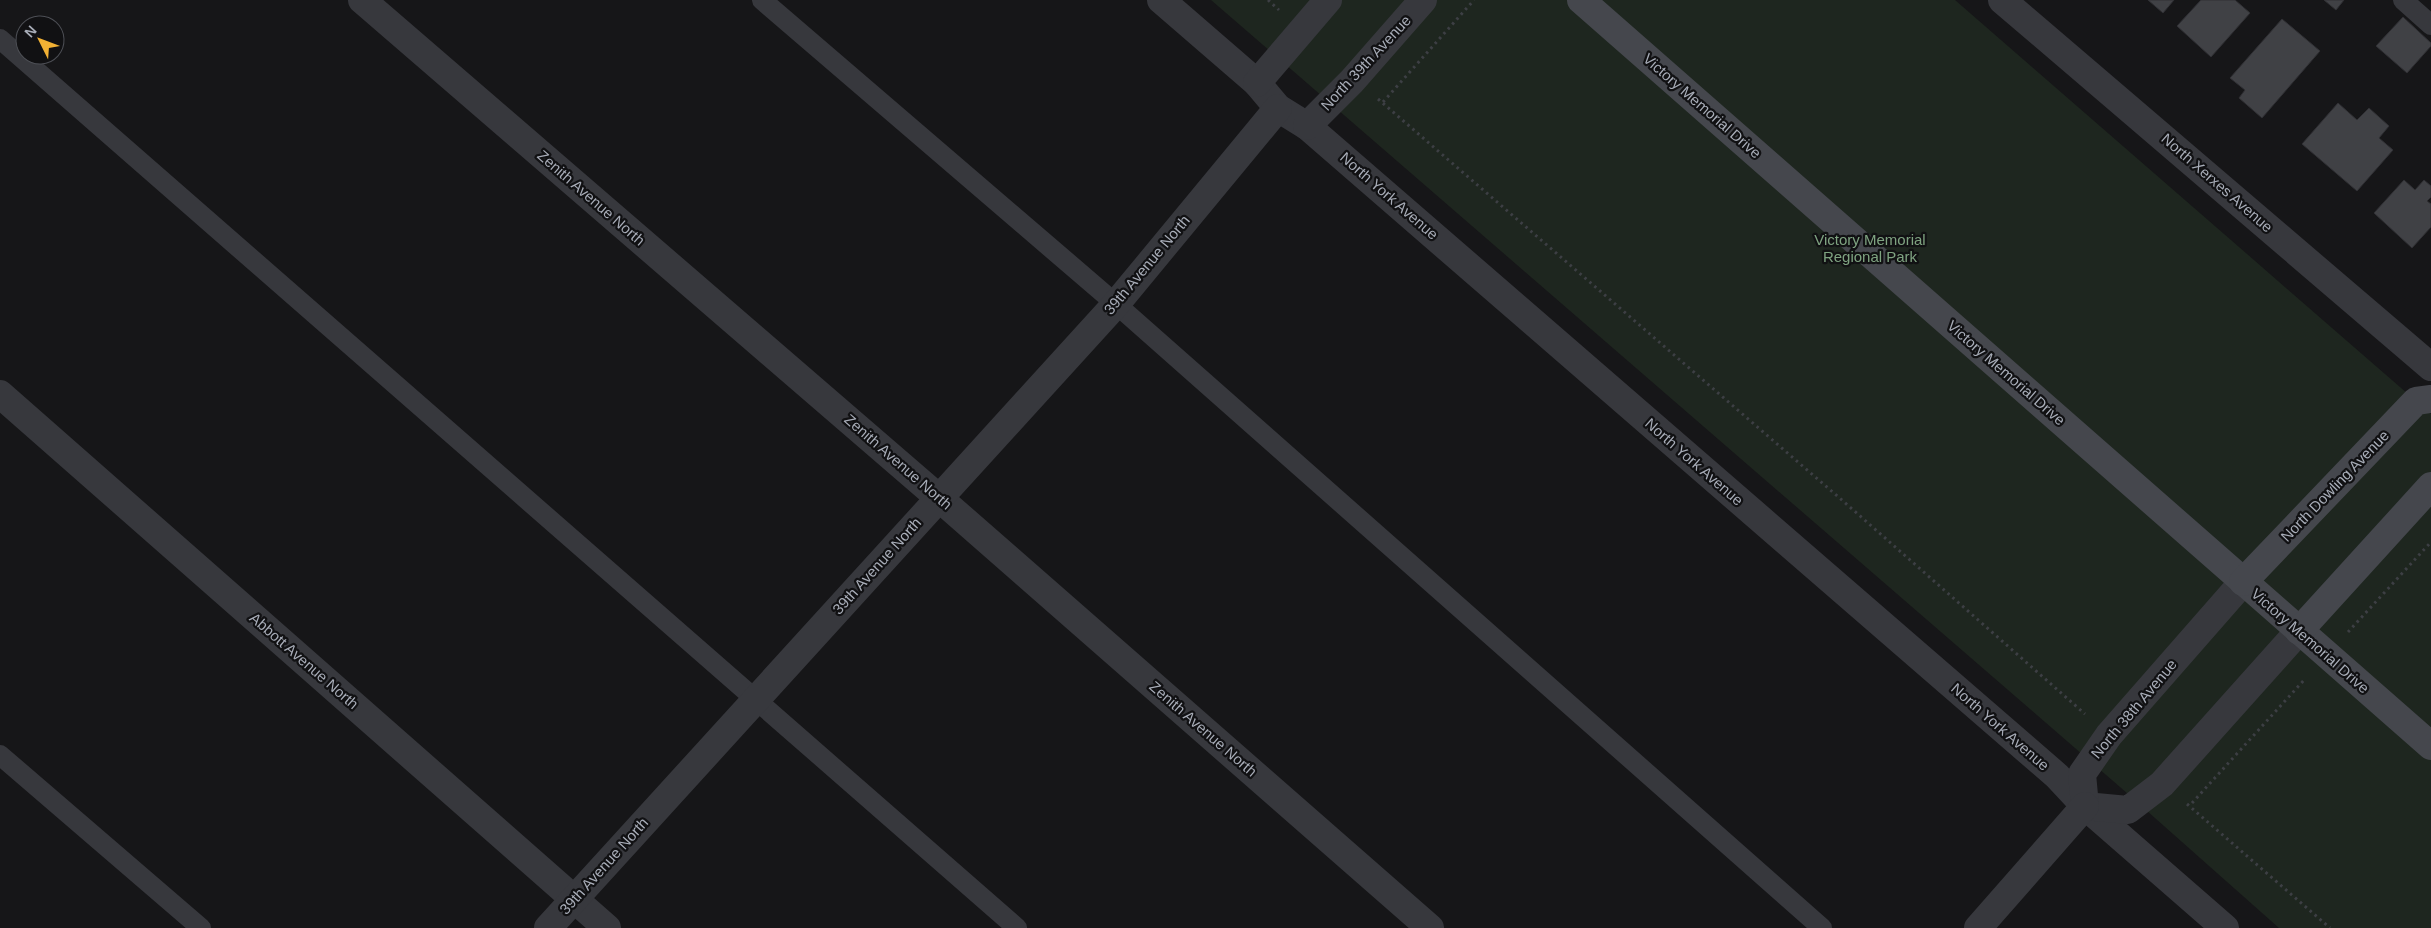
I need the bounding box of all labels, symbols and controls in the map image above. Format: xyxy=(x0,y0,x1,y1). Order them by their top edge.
street label: North 39th Avenue xyxy=(1317,12,1414,114)
north arrow xyxy=(15,15,65,65)
text: N xyxy=(21,22,40,40)
street label: Victory Memorial Drive xyxy=(1640,50,1765,161)
street label: North Xerxes Avenue xyxy=(2158,130,2276,235)
street label: Zenith Avenue North xyxy=(534,146,648,249)
street label: North York Avenue xyxy=(1337,149,1442,243)
street label: 39th Avenue North xyxy=(1100,212,1193,318)
park label: Victory Memorial Regional Park xyxy=(1814,231,1926,265)
street label: Victory Memorial Drive xyxy=(1944,317,2069,428)
street label: Zenith Avenue North xyxy=(841,410,955,513)
street label: North York Avenue xyxy=(1642,415,1747,509)
street label: North Dowling Avenue xyxy=(2277,426,2392,545)
street label: 39th Avenue North xyxy=(829,514,924,617)
street label: Victory Memorial Drive xyxy=(2248,585,2373,696)
street label: Abbott Avenue North xyxy=(247,609,362,712)
street label: North 38th Avenue xyxy=(2087,656,2180,762)
street label: Zenith Avenue North xyxy=(1146,677,1260,780)
street label: North York Avenue xyxy=(1948,680,2053,774)
street label: 39th Avenue North xyxy=(556,814,651,917)

